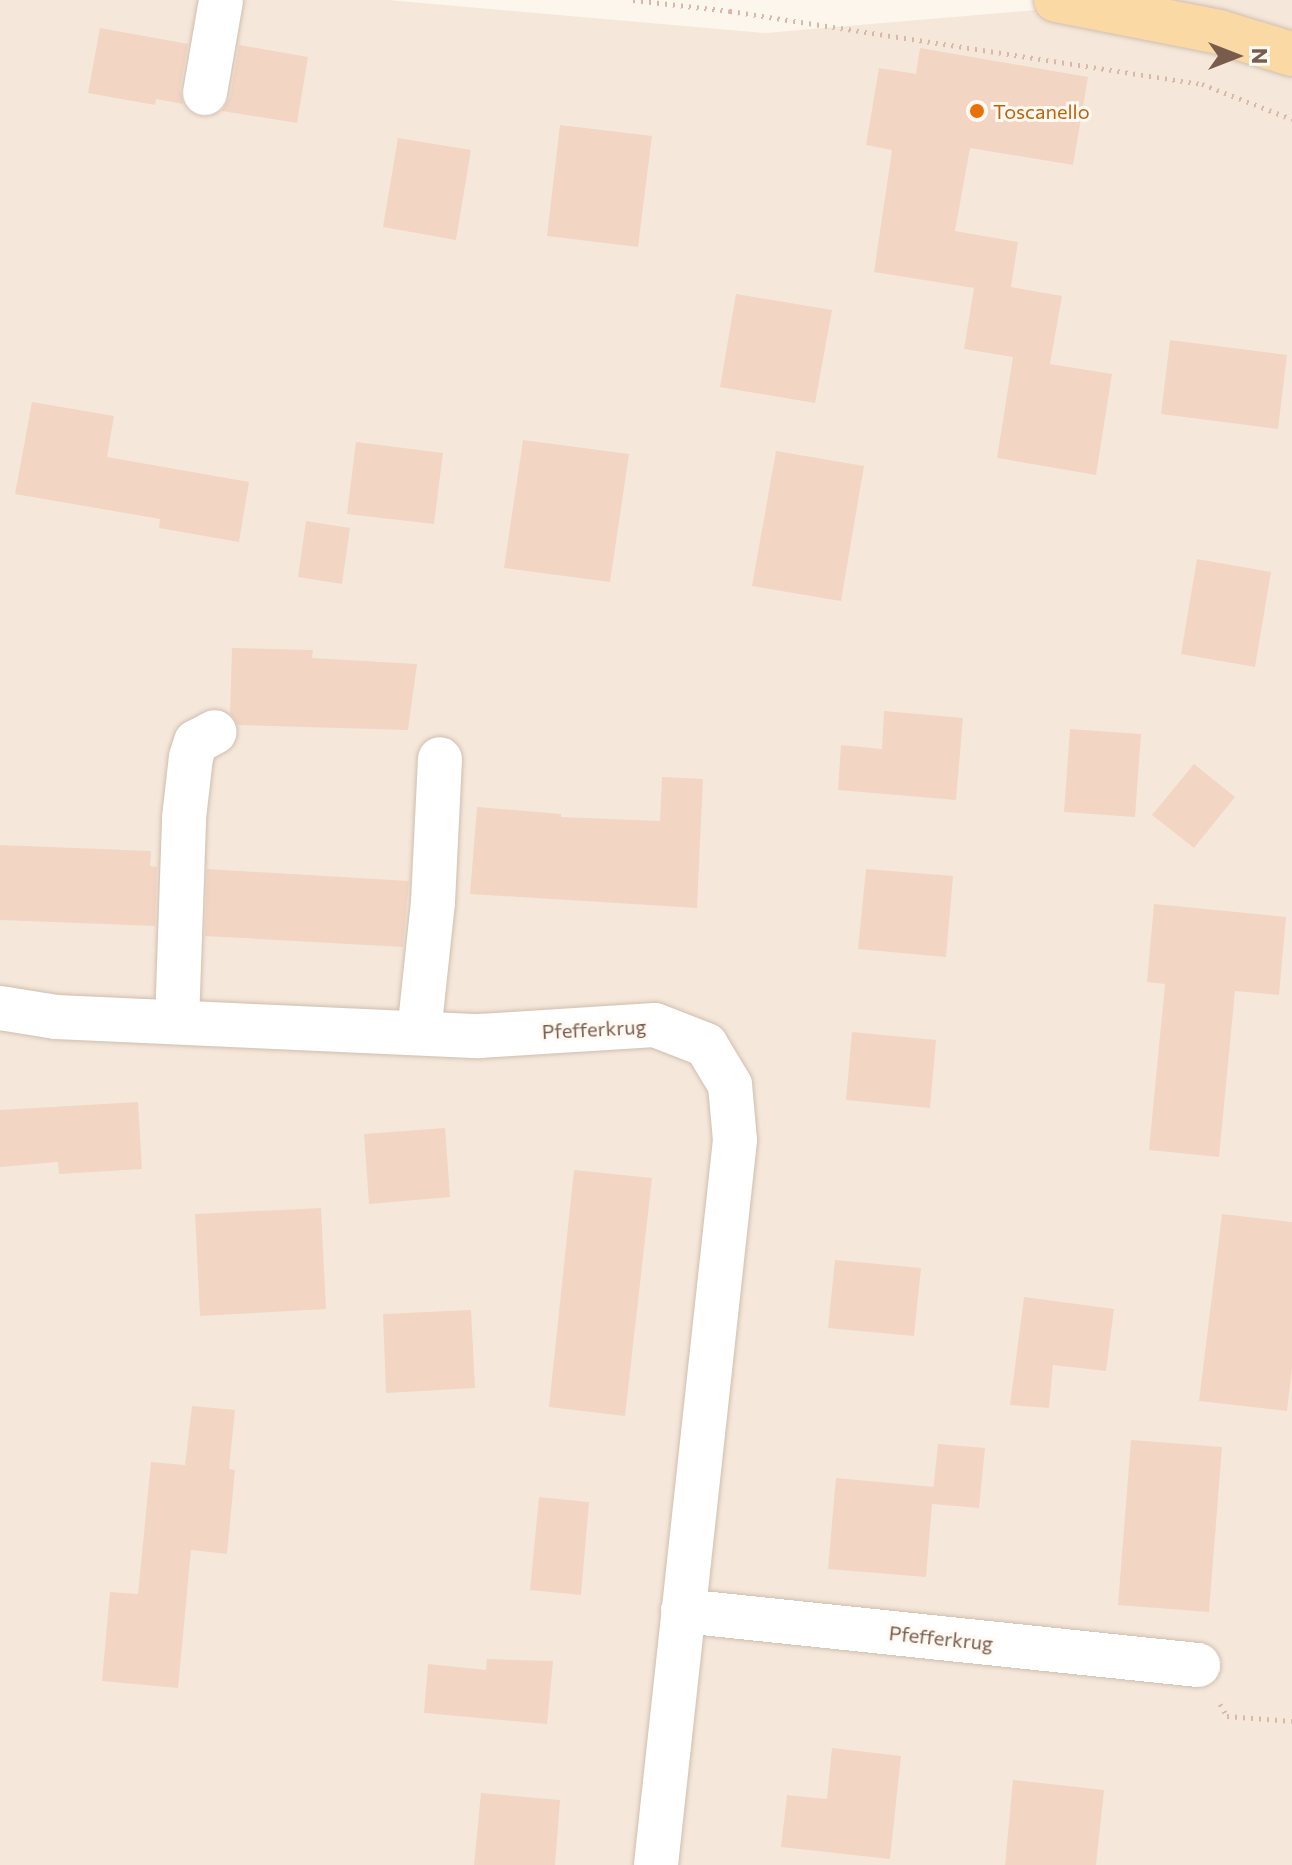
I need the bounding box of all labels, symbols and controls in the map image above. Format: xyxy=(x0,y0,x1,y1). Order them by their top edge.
north arrow xyxy=(1196,16,1276,96)
text: N xyxy=(1247,48,1274,64)
place label: Toscanello xyxy=(993,99,1090,123)
marker: Toscanello xyxy=(968,102,986,120)
street label: Pfefferkrug xyxy=(541,1014,647,1044)
street label: Pfefferkrug xyxy=(888,1621,994,1655)

